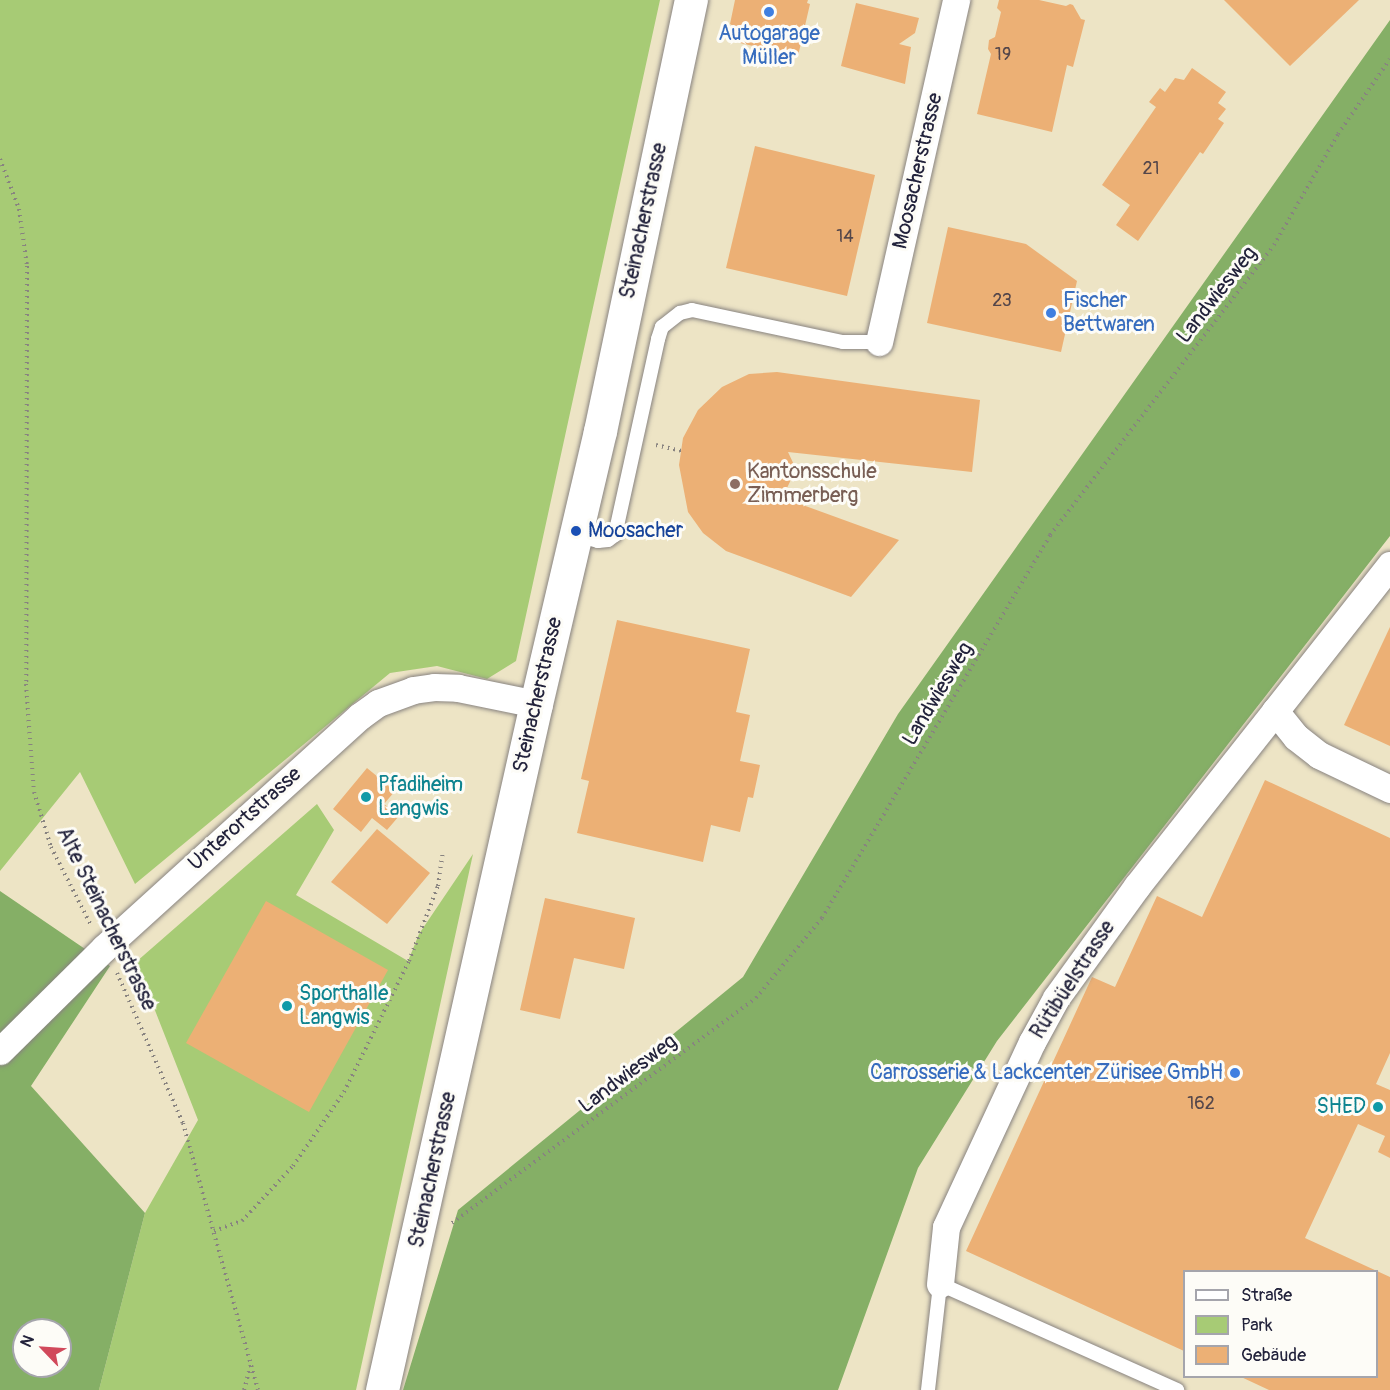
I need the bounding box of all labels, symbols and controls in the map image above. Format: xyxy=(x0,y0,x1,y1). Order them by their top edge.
marker: Autogarage Müller xyxy=(762,5,776,19)
place label: Autogarage Müller xyxy=(718,21,820,71)
house number: 19 xyxy=(995,44,1011,66)
street label: Moosacherstrasse xyxy=(888,90,948,252)
street label: Steinacherstrasse xyxy=(615,141,673,301)
house number: 21 xyxy=(1142,158,1160,180)
house number: 14 xyxy=(836,226,854,248)
street label: Landwiesweg xyxy=(1171,242,1263,348)
place label: Fischer Bettwaren xyxy=(1063,288,1155,338)
house number: 23 xyxy=(992,290,1012,312)
marker: Fischer Bettwaren xyxy=(1044,306,1058,320)
place label: Kantonsschule Zimmerberg xyxy=(747,459,877,509)
marker: Kantonsschule Zimmerberg xyxy=(728,477,742,491)
place label: Moosacher xyxy=(588,518,683,544)
marker: Moosacher xyxy=(569,524,583,538)
street label: Steinacherstrasse xyxy=(508,615,568,775)
street label: Landwiesweg xyxy=(897,638,979,750)
street label: Unterortstrasse xyxy=(183,762,307,876)
place label: Pfadiheim Langwis xyxy=(378,772,463,822)
marker: Pfadiheim Langwis xyxy=(359,790,373,804)
street label: Alte Steinacherstrasse xyxy=(51,823,161,1015)
street label: Rütibüelstrasse xyxy=(1025,916,1121,1044)
place label: Sporthalle Langwis xyxy=(299,981,388,1031)
marker: Sporthalle Langwis xyxy=(280,999,294,1013)
street label: Landwiesweg xyxy=(574,1029,682,1119)
place label: Carrosserie & Lackcenter Zürisee GmbH xyxy=(870,1060,1223,1086)
marker: Carrosserie & Lackcenter Zürisee GmbH xyxy=(1228,1066,1242,1080)
street label: Steinacherstrasse xyxy=(404,1090,462,1250)
house number: 162 xyxy=(1187,1093,1215,1115)
place label: SHED xyxy=(1316,1094,1366,1120)
marker: SHED xyxy=(1371,1100,1385,1114)
legend xyxy=(1183,1270,1378,1378)
text: Straße xyxy=(1241,1284,1292,1307)
text: Park xyxy=(1241,1314,1273,1337)
north arrow xyxy=(12,1318,72,1378)
text: N xyxy=(16,1332,39,1350)
text: Gebäude xyxy=(1241,1344,1306,1367)

